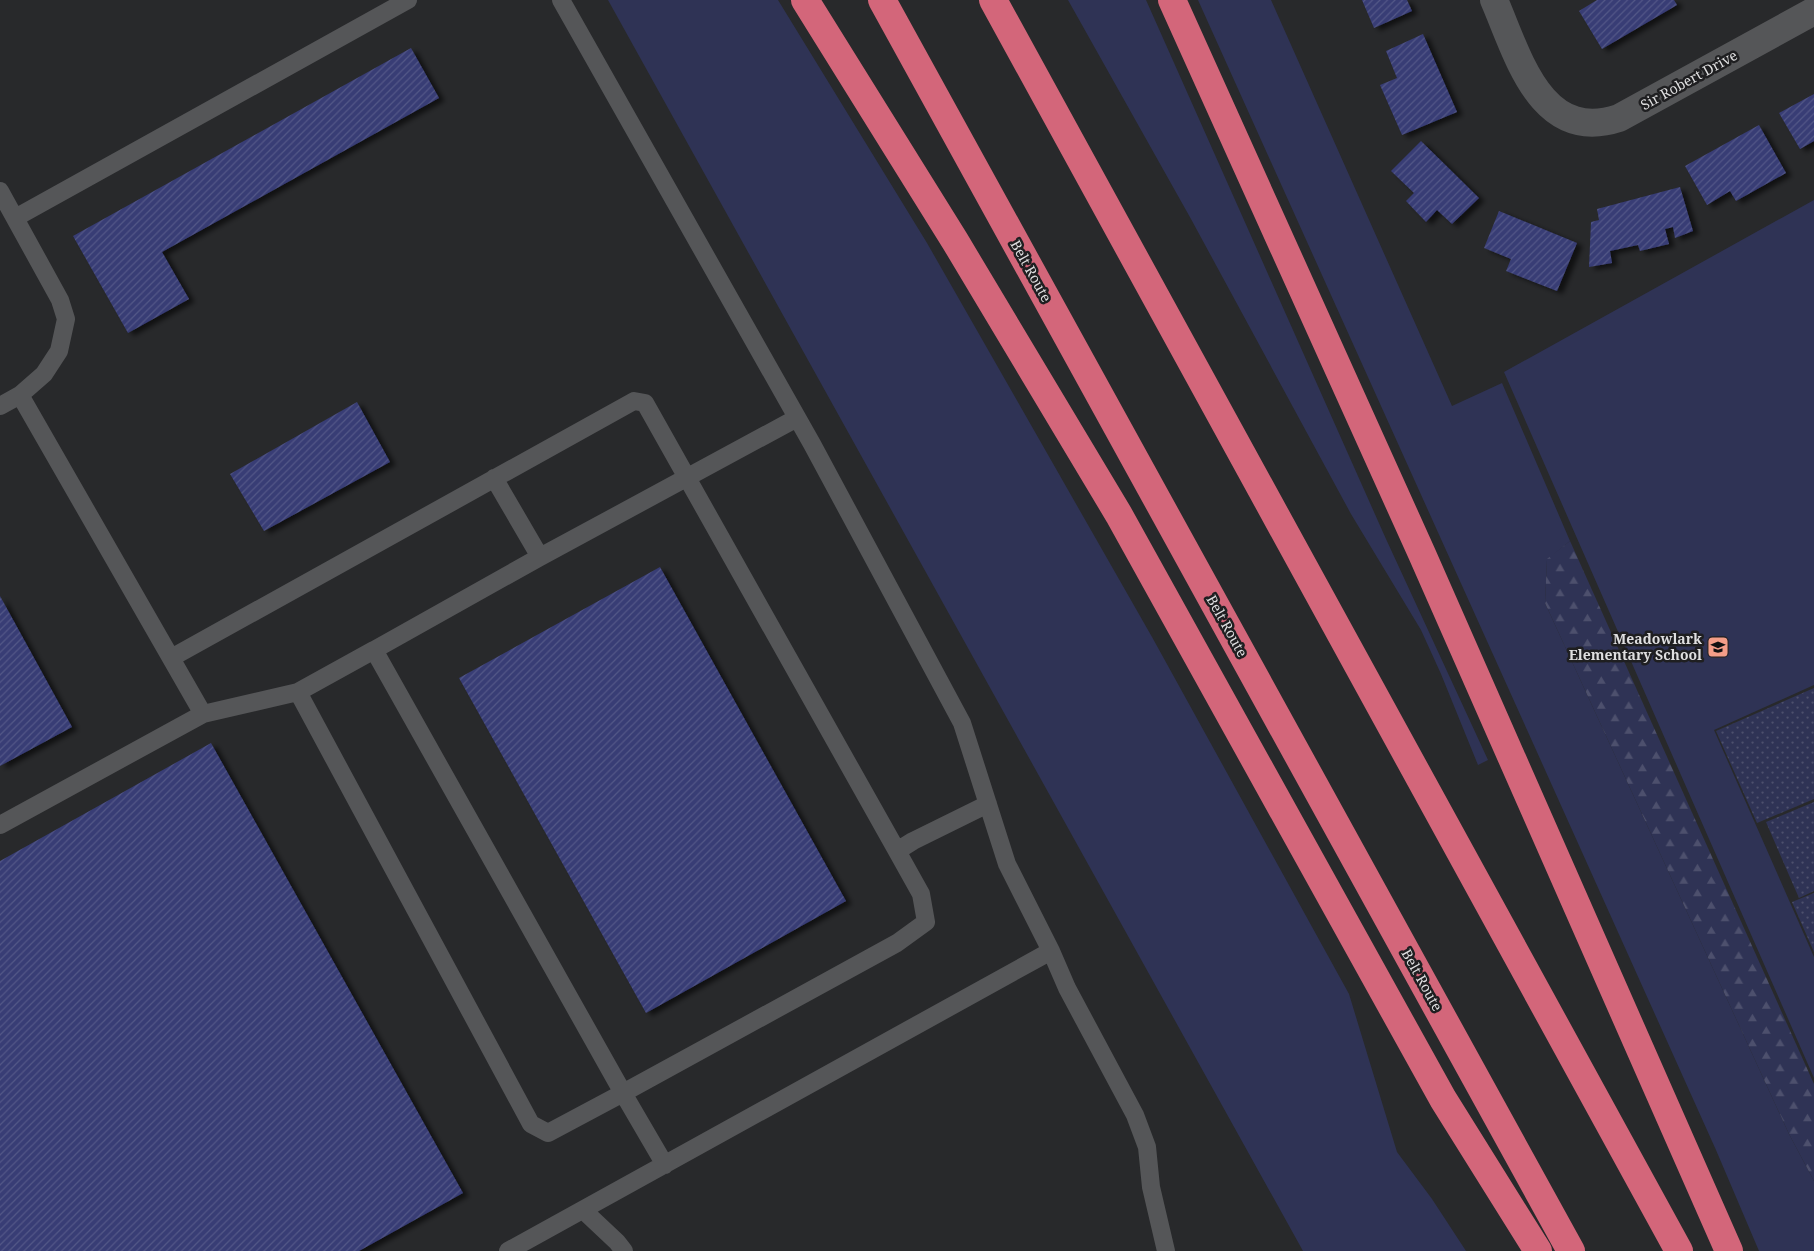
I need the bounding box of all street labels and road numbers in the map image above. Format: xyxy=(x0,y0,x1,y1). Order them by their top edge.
street label: Sir Robert Drive xyxy=(1637,45,1740,114)
street label: Belt Route xyxy=(1007,236,1056,305)
street label: Belt Route xyxy=(1203,591,1252,660)
street label: Belt Route xyxy=(1398,945,1447,1014)

